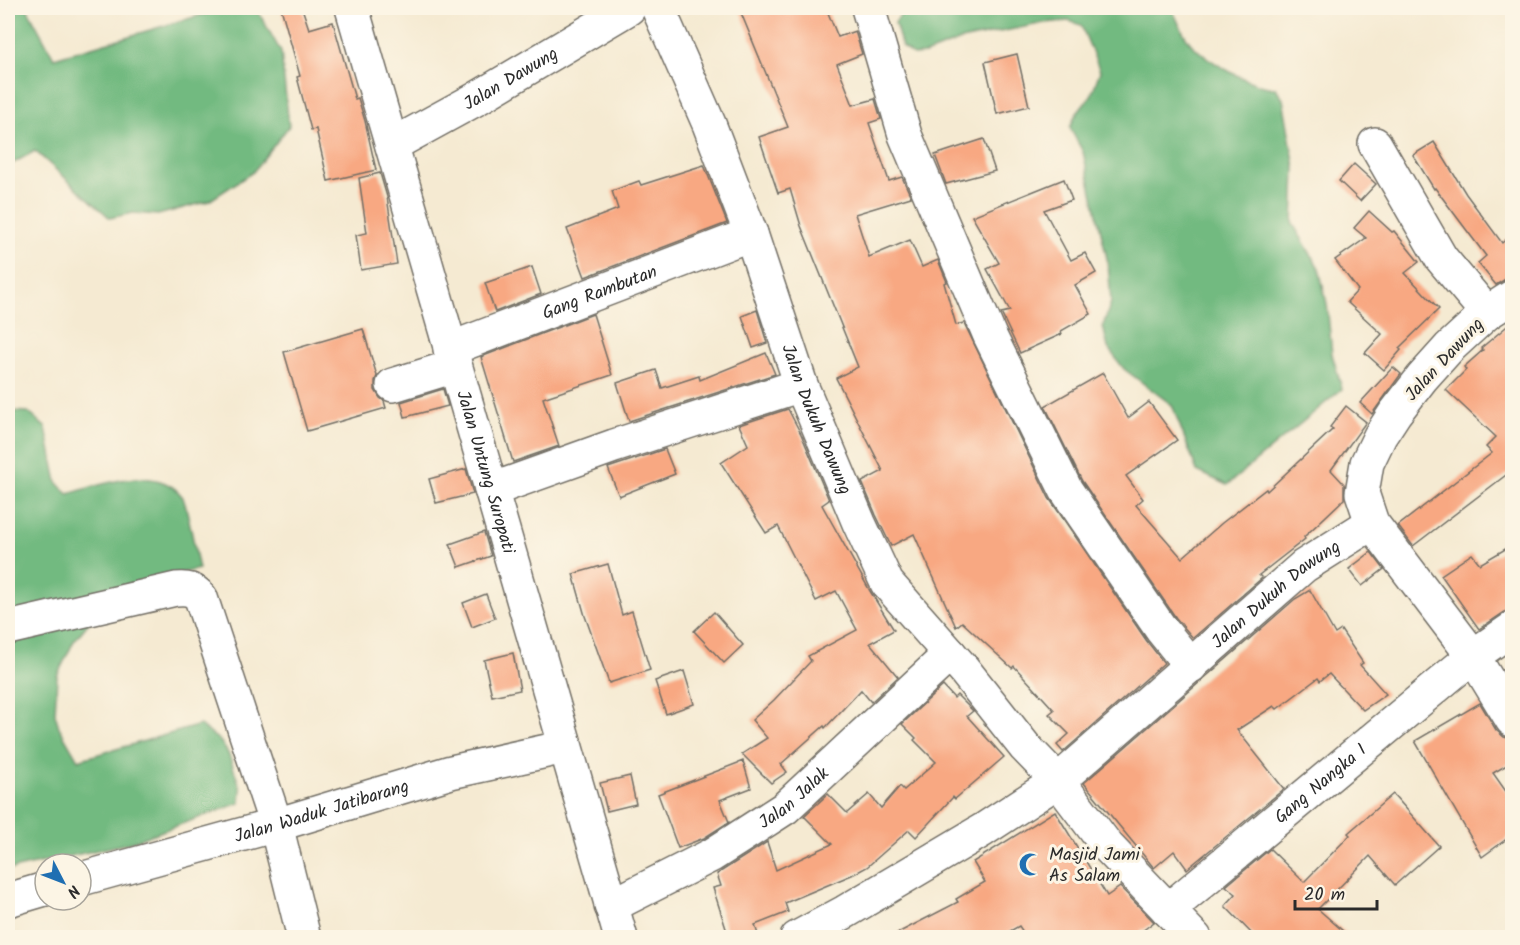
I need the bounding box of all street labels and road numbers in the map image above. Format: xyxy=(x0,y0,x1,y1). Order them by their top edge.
street label: Jalan Dawung xyxy=(459,40,564,119)
street label: Gang Rambutan xyxy=(538,258,662,328)
street label: Jalan Dawung xyxy=(1399,312,1492,408)
street label: Jalan Dukuh Dawung xyxy=(772,341,858,499)
street label: Jalan Untung Suropati xyxy=(447,387,522,558)
street label: Jalan Dukuh Dawung xyxy=(1206,533,1347,657)
street label: Gang Nangka I xyxy=(1268,737,1374,832)
street label: Jalan Jalak xyxy=(753,760,837,837)
street label: Jalan Waduk Jatibarang xyxy=(231,772,413,852)

